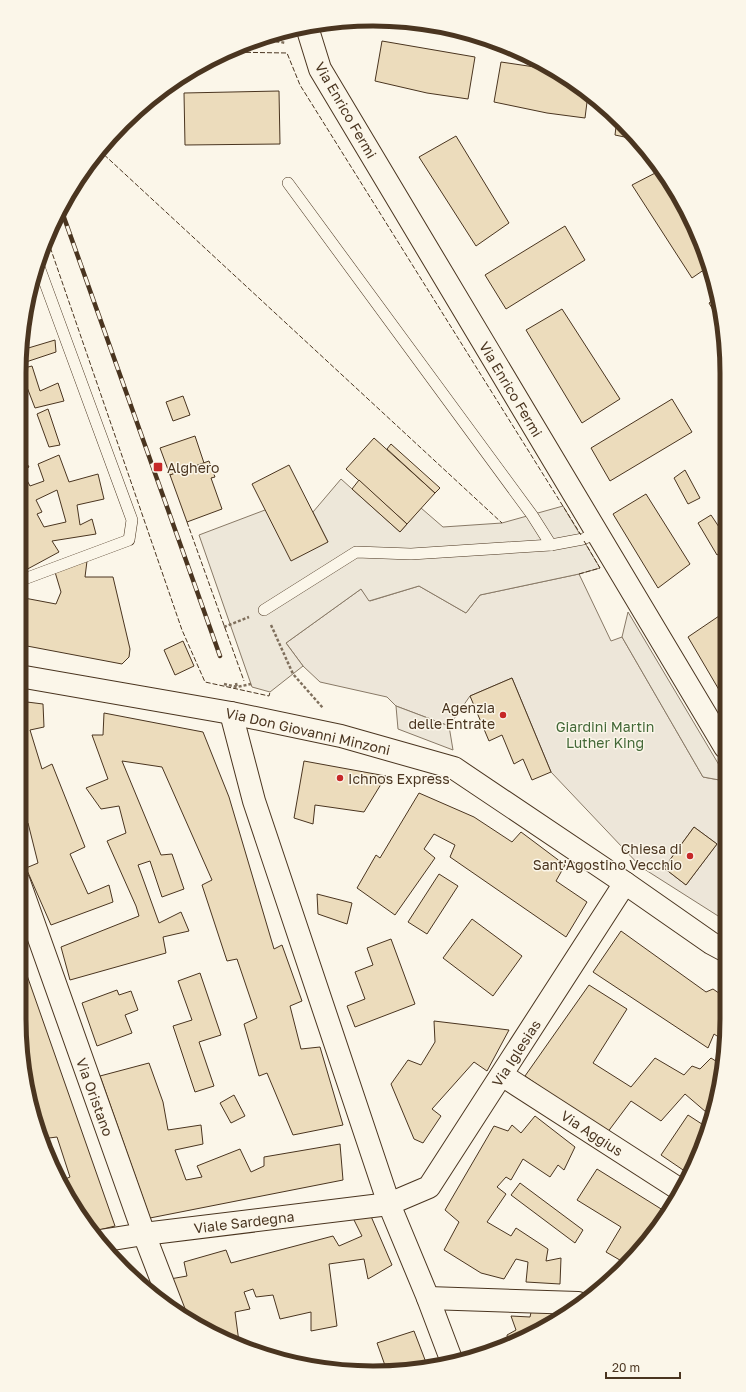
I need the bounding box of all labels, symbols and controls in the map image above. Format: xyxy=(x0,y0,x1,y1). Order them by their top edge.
street label: Via Enrico Fermi xyxy=(312,59,380,161)
street label: Via Enrico Fermi xyxy=(476,338,546,440)
place label: Alghero xyxy=(167,459,220,476)
marker: Alghero xyxy=(152,461,164,473)
place label: Agenzia delle Entrate xyxy=(408,699,495,732)
street label: Via Don Giovanni Minzoni xyxy=(224,704,392,758)
marker: Agenzia delle Entrate xyxy=(498,710,508,720)
park label: Giardini Martin Luther King xyxy=(556,718,654,751)
place label: Ichnos Express xyxy=(348,770,450,787)
marker: Ichnos Express xyxy=(335,773,345,783)
place label: Chiesa di Sant'Agostino Vecchio xyxy=(533,840,682,873)
marker: Chiesa di Sant'Agostino Vecchio xyxy=(685,851,695,861)
street label: Via Iglesias xyxy=(488,1016,544,1090)
street label: Via Oristano xyxy=(73,1056,117,1138)
street label: Via Aggius xyxy=(558,1107,626,1159)
street label: Viale Sardegna xyxy=(193,1207,295,1237)
scale bar xyxy=(606,1354,680,1380)
text: 20 m xyxy=(612,1360,640,1375)

